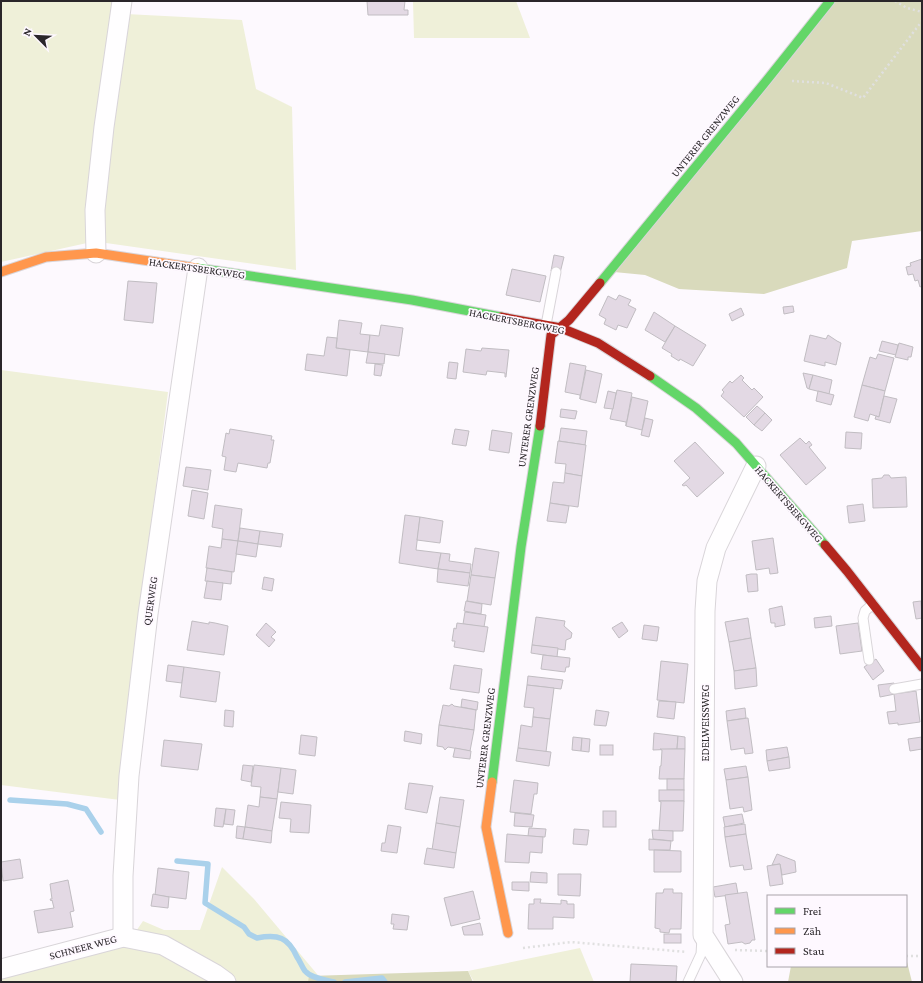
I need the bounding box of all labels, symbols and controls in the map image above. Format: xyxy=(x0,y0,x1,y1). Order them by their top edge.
north arrow xyxy=(16,16,56,56)
text: N xyxy=(20,26,34,38)
street label: UNTERER GRENZWEG xyxy=(668,93,742,179)
street label: HACKERTSBERGWEG xyxy=(148,255,246,281)
street label: HACKERTSBERGWEG xyxy=(468,306,566,336)
street label: UNTERER GRENZWEG xyxy=(515,366,541,468)
street label: HACKERTSBERGWEG xyxy=(753,463,825,545)
street label: QUERWEG xyxy=(141,576,159,626)
street label: EDELWEISSWEG xyxy=(699,685,711,761)
street label: UNTERER GRENZWEG xyxy=(473,687,497,789)
legend xyxy=(767,895,907,967)
text: Frei xyxy=(803,904,821,918)
text: Zäh xyxy=(803,924,822,938)
street label: SCHNEER WEG xyxy=(48,932,118,962)
text: Stau xyxy=(803,944,825,958)

